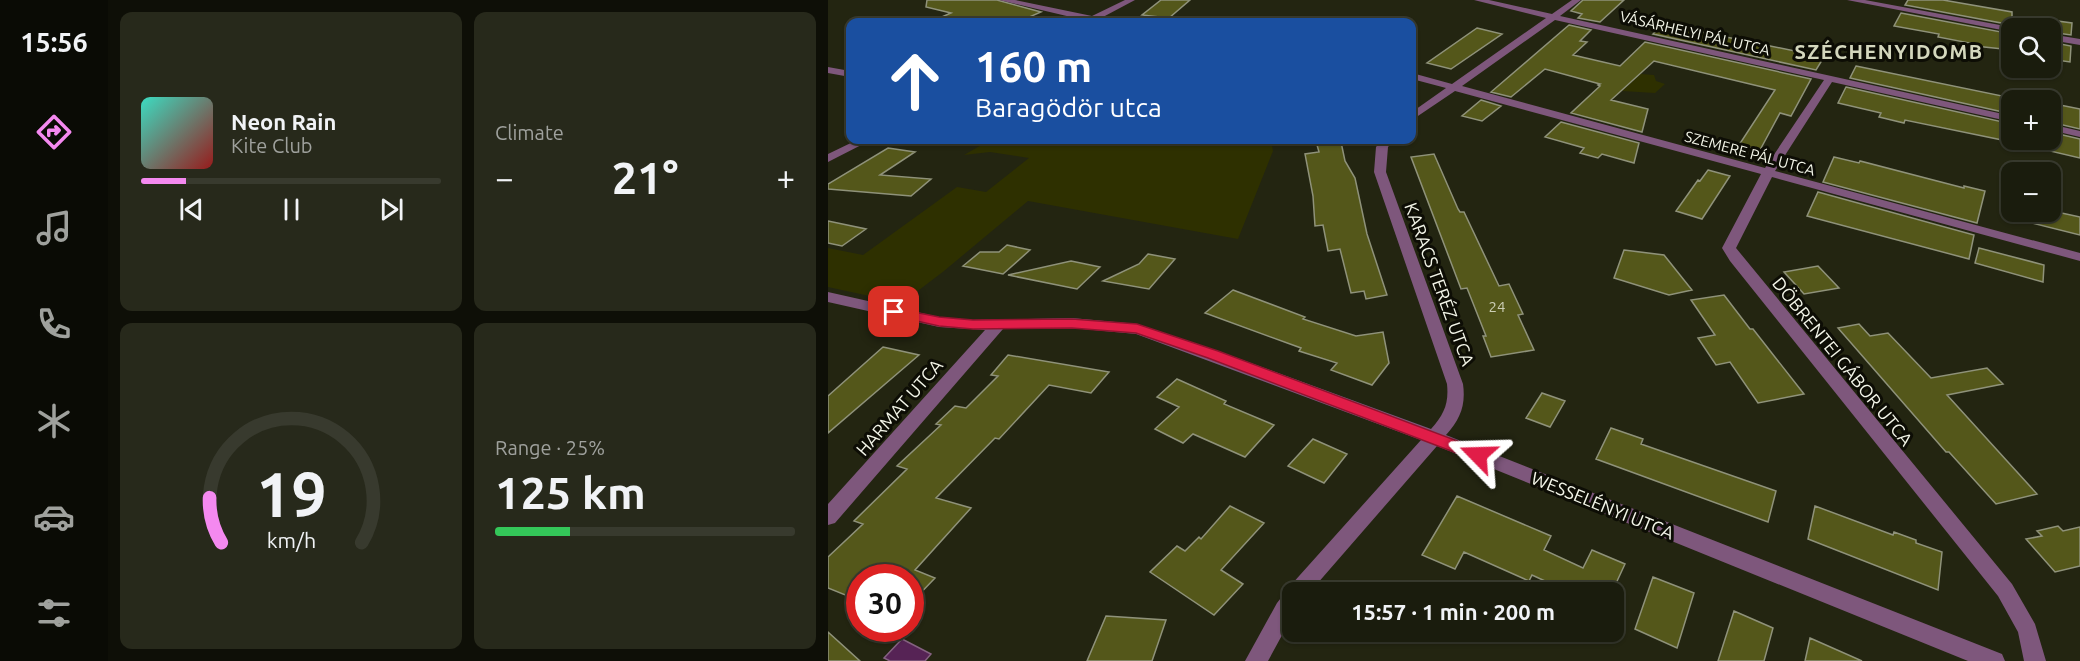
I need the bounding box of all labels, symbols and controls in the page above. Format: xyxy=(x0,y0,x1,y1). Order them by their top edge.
street label: VÁSÁRHELYI PÁL UTCA xyxy=(1618,7,1772,59)
map controls xyxy=(2001,18,2061,222)
button: search xyxy=(2001,18,2061,78)
text: 15:56 xyxy=(20,27,88,57)
district label: SZÉCHENYIDOMB xyxy=(1795,39,1984,63)
icon: ahead xyxy=(876,42,954,120)
text: 160 m xyxy=(975,43,1092,90)
button: + xyxy=(2001,90,2061,150)
text: Baragödör utca xyxy=(975,92,1162,122)
text: Neon Rain xyxy=(231,109,336,134)
icon: directions xyxy=(33,111,75,153)
text: Climate xyxy=(495,121,564,144)
street label: SZEMERE PÁL UTCA xyxy=(1683,127,1817,179)
text: Kite Club xyxy=(231,134,313,157)
text: 21° xyxy=(612,152,678,203)
text: − xyxy=(495,159,514,196)
text: + xyxy=(776,159,795,196)
button: − xyxy=(2001,162,2061,222)
icon: previous xyxy=(175,193,208,226)
icon: pause xyxy=(275,193,308,226)
icon: next xyxy=(375,193,408,226)
street label: KARACS TERÉZ UTCA xyxy=(1401,199,1480,369)
icon: music xyxy=(33,207,75,249)
street label: DÖBRENTEI GÁBOR UTCA xyxy=(1769,272,1918,449)
pin xyxy=(868,286,919,337)
icon: arrive xyxy=(877,295,910,328)
house number: 24 xyxy=(1489,298,1505,315)
icon: phone xyxy=(33,303,75,345)
street label: HARMAT UTCA xyxy=(852,355,946,459)
icon: climate xyxy=(33,400,75,442)
position arrow xyxy=(1446,423,1510,487)
text: Range · 25% xyxy=(495,436,605,459)
text: 19 xyxy=(256,459,326,529)
street label: WESSELÉNYI UTCA xyxy=(1529,466,1678,543)
text: 125 km xyxy=(495,467,646,518)
icon: car xyxy=(33,496,75,538)
text: km/h xyxy=(266,528,316,552)
speed limit sign: 30 xyxy=(846,564,924,642)
icon: filters xyxy=(33,592,75,634)
text: 15:57 · 1 min · 200 m xyxy=(1351,599,1555,624)

